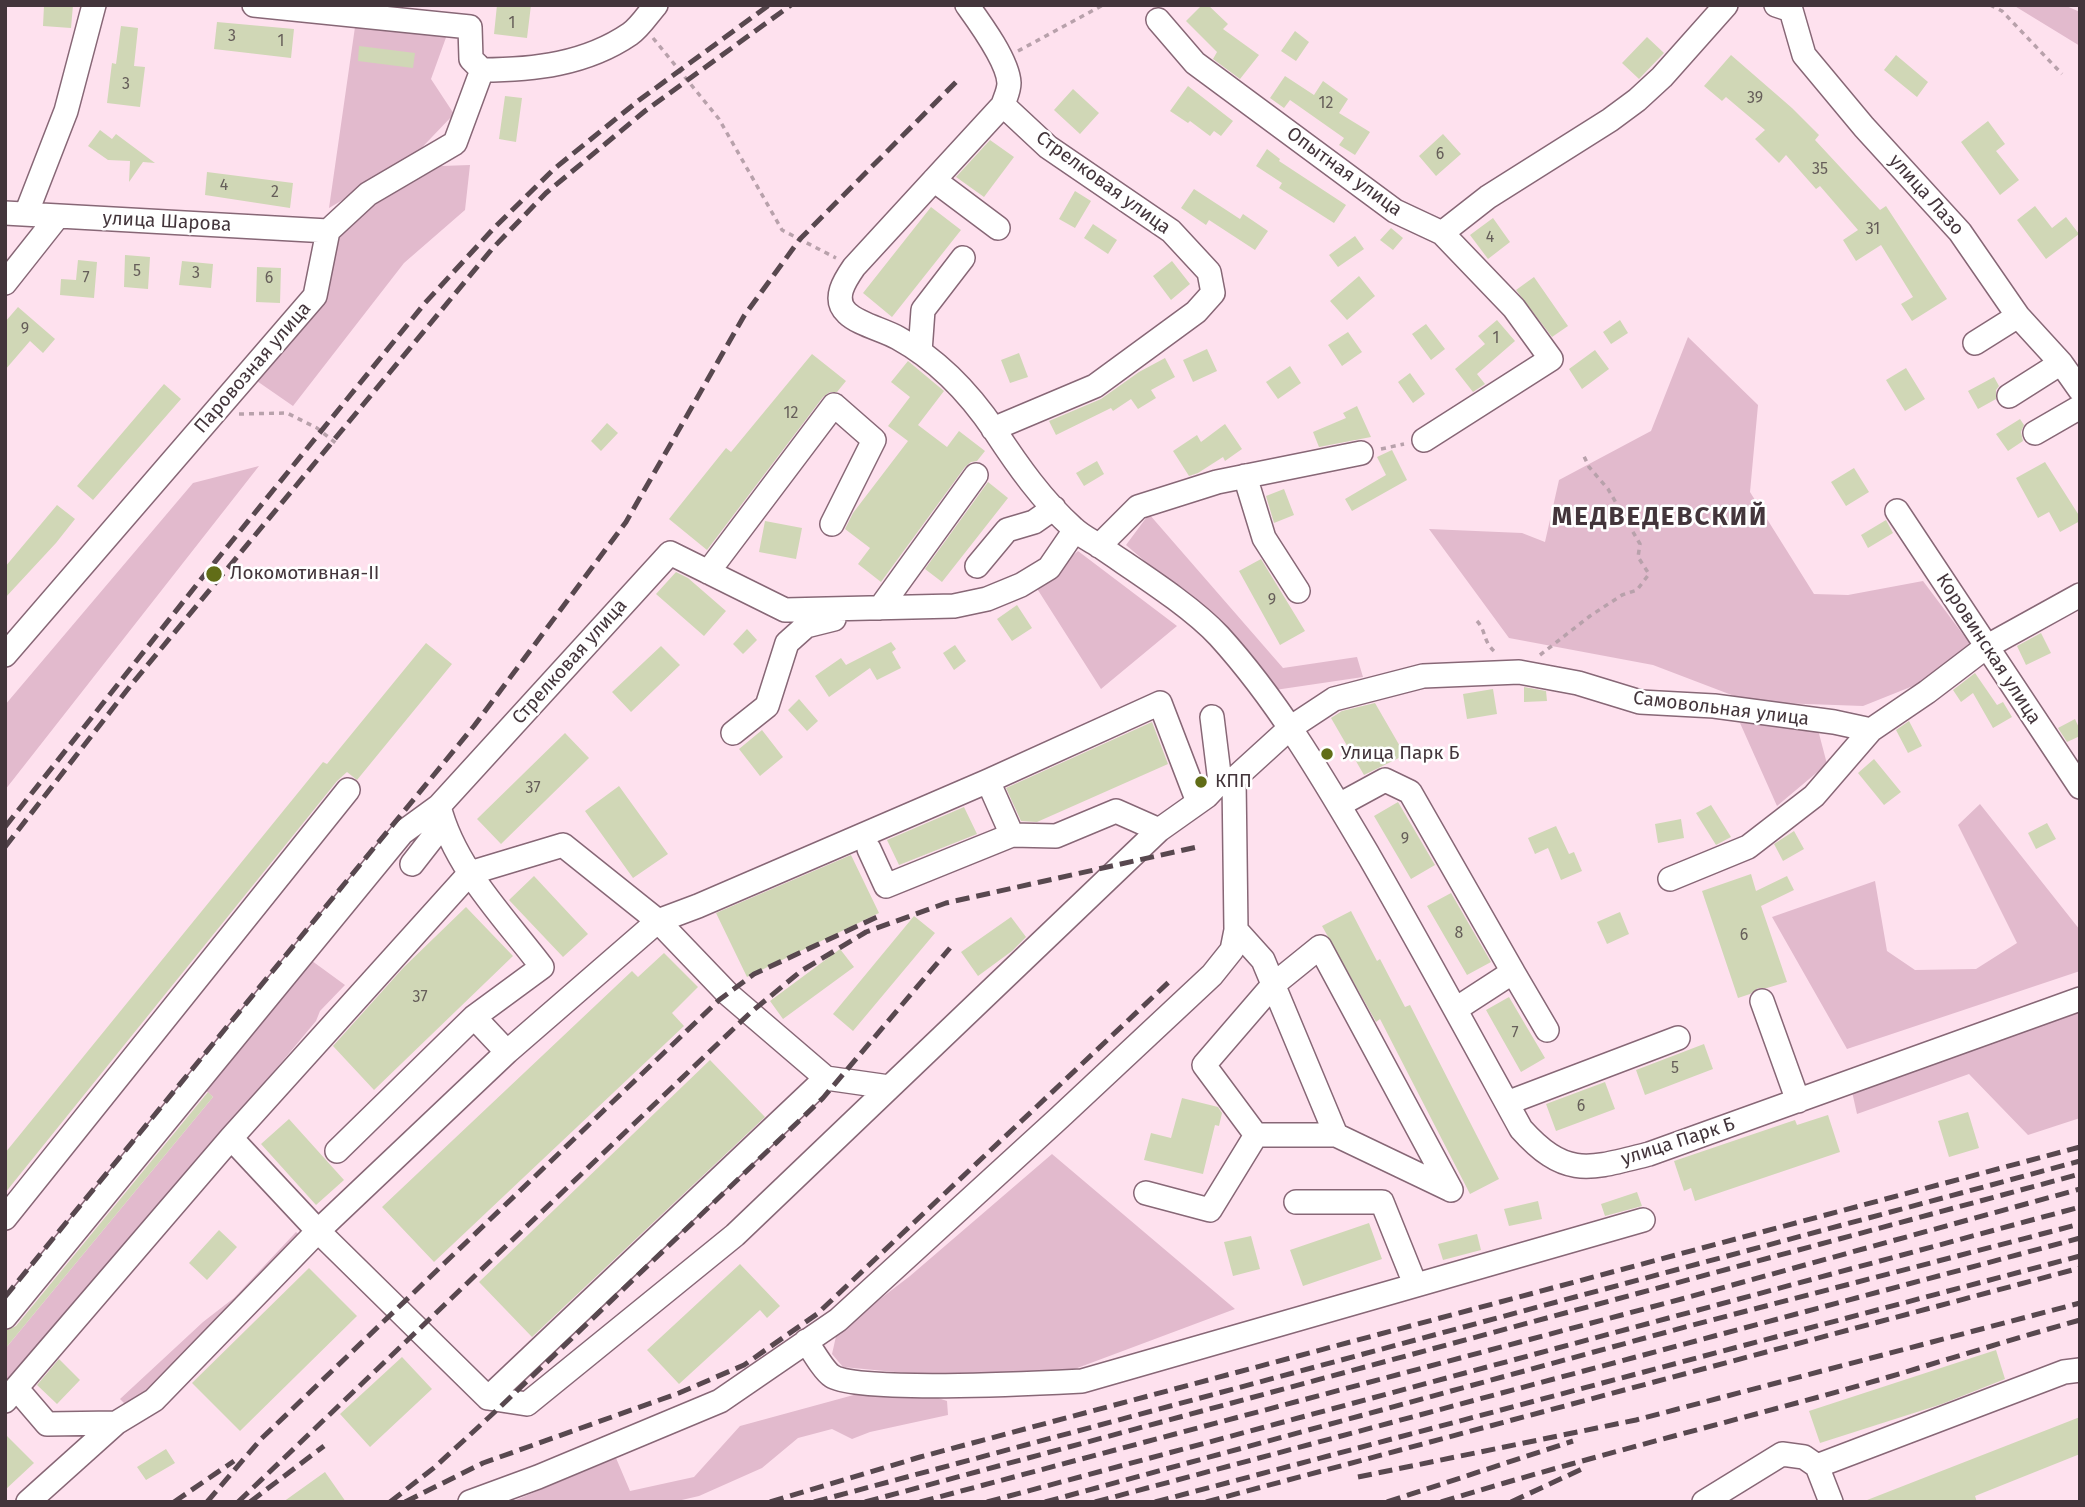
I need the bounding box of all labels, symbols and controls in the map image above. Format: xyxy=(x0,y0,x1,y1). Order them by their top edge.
house number: 1 xyxy=(509,14,515,34)
house number: 3 xyxy=(228,27,236,47)
house number: 1 xyxy=(278,32,284,52)
house number: 3 xyxy=(122,75,130,95)
house number: 39 xyxy=(1747,89,1763,109)
house number: 12 xyxy=(1319,94,1333,114)
street label: Опытная улица xyxy=(1282,123,1406,221)
street label: Стрелковая улица xyxy=(1031,127,1175,239)
house number: 6 xyxy=(1436,145,1444,165)
street label: улица Лазо xyxy=(1884,150,1968,240)
house number: 35 xyxy=(1812,160,1828,180)
house number: 4 xyxy=(220,176,228,196)
house number: 2 xyxy=(271,183,279,203)
street label: улица Шарова xyxy=(102,207,232,237)
house number: 31 xyxy=(1866,220,1880,240)
house number: 4 xyxy=(1486,228,1494,248)
house number: 5 xyxy=(133,262,141,282)
house number: 3 xyxy=(192,264,200,284)
house number: 7 xyxy=(82,269,90,289)
house number: 6 xyxy=(265,269,273,289)
street label: Паровозная улица xyxy=(190,298,316,438)
house number: 9 xyxy=(21,320,29,340)
house number: 1 xyxy=(1493,329,1499,349)
house number: 12 xyxy=(784,404,798,424)
district label: МЕДВЕДЕВСКИЙ xyxy=(1553,502,1767,534)
place label: Локомотивная-II xyxy=(230,563,379,585)
marker: Локомотивная-II xyxy=(204,564,224,584)
street label: Коровинская улица xyxy=(1931,569,2045,729)
house number: 9 xyxy=(1268,591,1276,611)
street label: Стрелковая улица xyxy=(508,595,632,729)
street label: Самовольная улица xyxy=(1632,687,1810,731)
place label: Улица Парк Б xyxy=(1341,743,1459,765)
marker: Улица Парк Б xyxy=(1319,746,1335,762)
place label: КПП xyxy=(1215,771,1252,793)
marker: КПП xyxy=(1193,774,1209,790)
house number: 37 xyxy=(525,779,541,799)
house number: 9 xyxy=(1401,830,1409,850)
house number: 8 xyxy=(1455,924,1463,944)
house number: 6 xyxy=(1740,926,1748,946)
house number: 37 xyxy=(412,988,428,1008)
house number: 7 xyxy=(1511,1024,1519,1044)
house number: 5 xyxy=(1671,1059,1679,1079)
house number: 6 xyxy=(1577,1097,1585,1117)
street label: улица Парк Б xyxy=(1618,1113,1738,1171)

